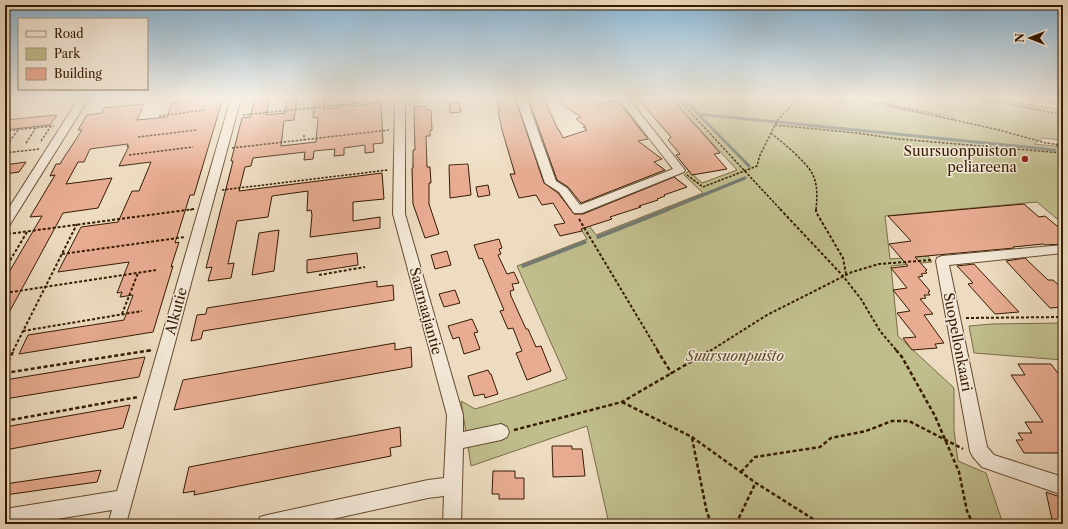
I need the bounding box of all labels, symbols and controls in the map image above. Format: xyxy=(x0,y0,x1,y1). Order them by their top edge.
legend xyxy=(18,18,148,90)
north arrow xyxy=(1010,18,1050,58)
text: Road xyxy=(54,26,84,41)
text: N xyxy=(1013,33,1027,43)
text: Park xyxy=(54,46,81,61)
text: Building xyxy=(54,66,102,81)
place label: Suursuonpuiston peliareena xyxy=(904,142,1018,176)
marker: Suursuonpuiston peliareena xyxy=(1020,154,1030,164)
street label: Saarnaajantie xyxy=(406,265,446,357)
street label: Alkutie xyxy=(161,285,191,338)
street label: Suopellonkaari xyxy=(940,291,976,393)
park label: Suursuonpuisto xyxy=(685,347,784,365)

